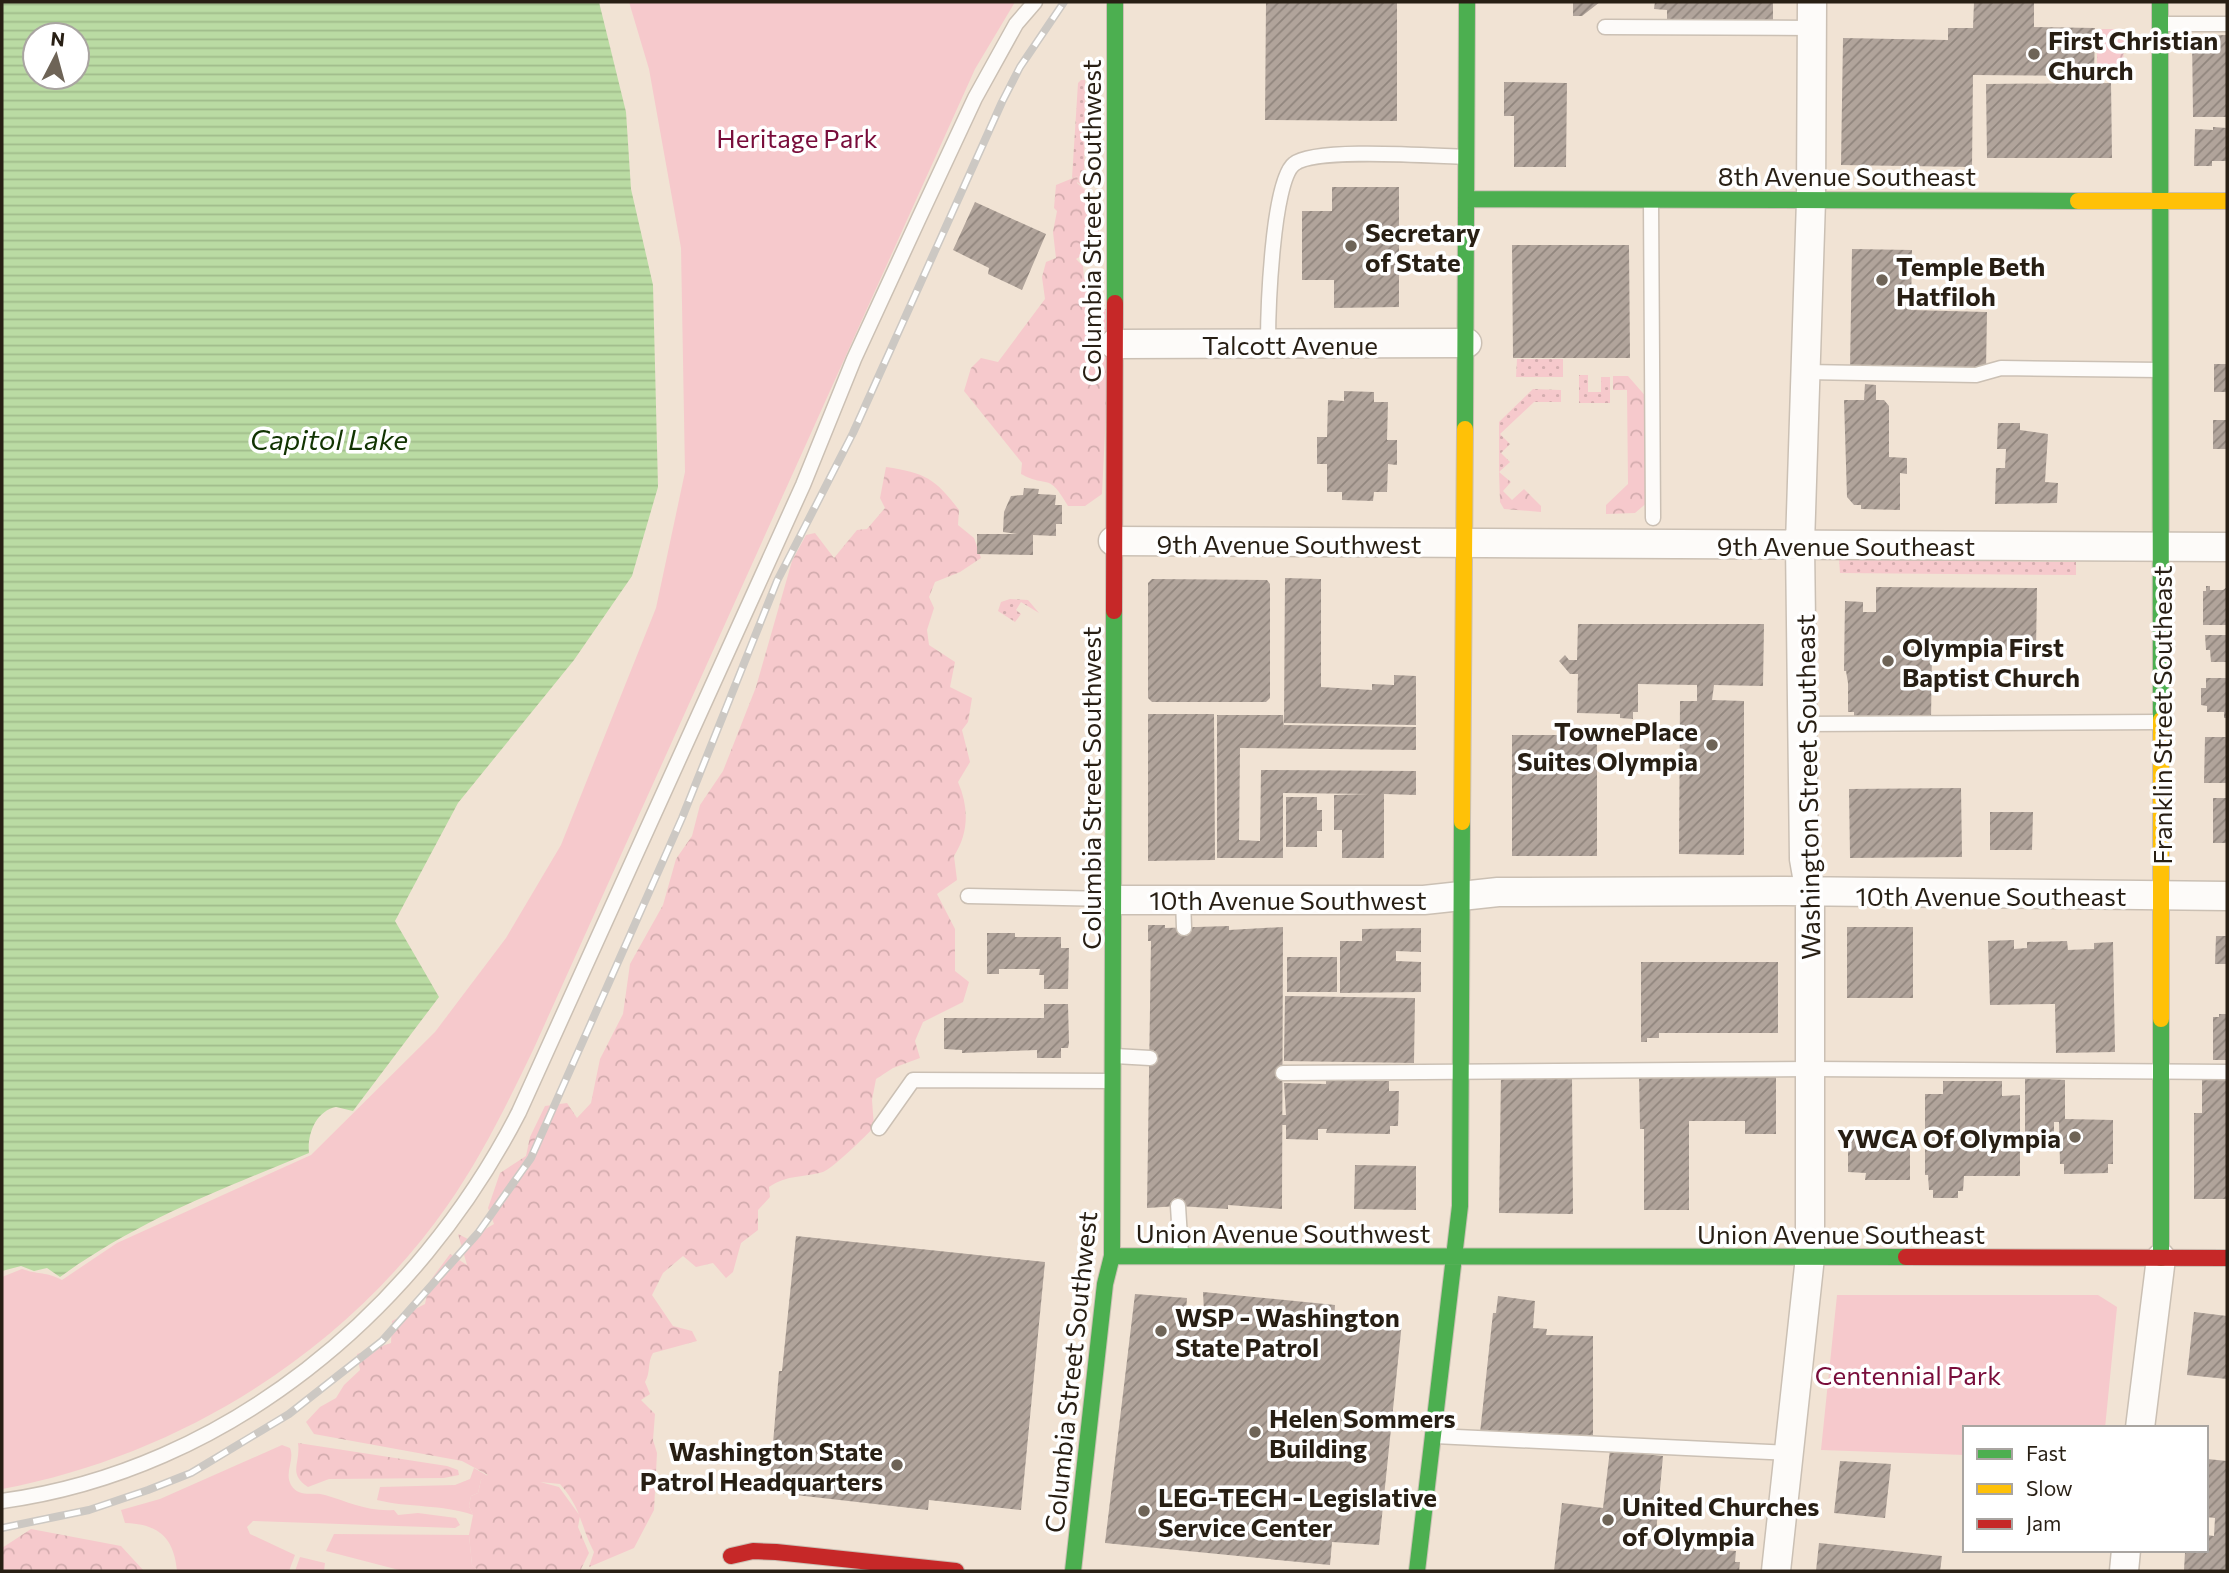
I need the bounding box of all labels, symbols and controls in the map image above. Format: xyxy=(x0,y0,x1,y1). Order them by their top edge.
north arrow xyxy=(21,21,91,91)
place label: First Christian Church xyxy=(2048,24,2218,85)
text: N xyxy=(50,26,66,51)
marker: First Christian Church xyxy=(2026,46,2042,62)
street label: Columbia Street Southwest xyxy=(1075,59,1106,383)
park label: Heritage Park xyxy=(716,122,878,153)
street label: 8th Avenue Southeast xyxy=(1718,160,1976,191)
place label: Secretary of State xyxy=(1365,216,1481,277)
marker: Secretary of State xyxy=(1343,238,1359,254)
place label: Temple Beth Hatfiloh xyxy=(1896,250,2045,311)
marker: Temple Beth Hatfiloh xyxy=(1874,272,1890,288)
street label: Talcott Avenue xyxy=(1202,329,1378,360)
water label: Capitol Lake xyxy=(250,422,408,456)
street label: 9th Avenue Southwest xyxy=(1156,528,1422,559)
street label: 9th Avenue Southeast xyxy=(1717,530,1975,561)
street label: Franklin Street Southeast xyxy=(2146,565,2177,865)
street label: Washington Street Southeast xyxy=(1788,614,1826,960)
street label: Columbia Street Southwest xyxy=(1075,626,1106,950)
place label: Olympia First Baptist Church xyxy=(1902,631,2080,692)
marker: Olympia First Baptist Church xyxy=(1880,653,1896,669)
place label: TownePlace Suites Olympia xyxy=(1517,715,1698,776)
marker: TownePlace Suites Olympia xyxy=(1704,737,1720,753)
street label: 10th Avenue Southeast xyxy=(1856,880,2126,911)
street label: 10th Avenue Southwest xyxy=(1149,884,1427,915)
place label: YWCA Of Olympia xyxy=(1837,1122,2061,1153)
marker: YWCA Of Olympia xyxy=(2067,1129,2083,1145)
street label: Columbia Street Southwest xyxy=(1038,1210,1102,1534)
street label: Union Avenue Southwest xyxy=(1136,1217,1430,1248)
street label: Union Avenue Southeast xyxy=(1697,1218,1985,1249)
place label: WSP - Washington State Patrol xyxy=(1175,1301,1400,1362)
marker: WSP - Washington State Patrol xyxy=(1153,1323,1169,1339)
park label: Centennial Park xyxy=(1815,1359,2001,1390)
place label: Helen Sommers Building xyxy=(1269,1402,1456,1463)
marker: Helen Sommers Building xyxy=(1247,1424,1263,1440)
legend xyxy=(1963,1426,2208,1552)
place label: Washington State Patrol Headquarters xyxy=(640,1435,883,1496)
text: Fast xyxy=(2026,1440,2067,1465)
marker: Washington State Patrol Headquarters xyxy=(889,1457,905,1473)
text: Slow xyxy=(2026,1475,2073,1500)
place label: LEG-TECH - Legislative Service Center xyxy=(1158,1481,1437,1542)
place label: United Churches of Olympia xyxy=(1622,1490,1819,1551)
marker: LEG-TECH - Legislative Service Center xyxy=(1136,1503,1152,1519)
text: Jam xyxy=(2026,1510,2061,1535)
marker: United Churches of Olympia xyxy=(1600,1512,1616,1528)

